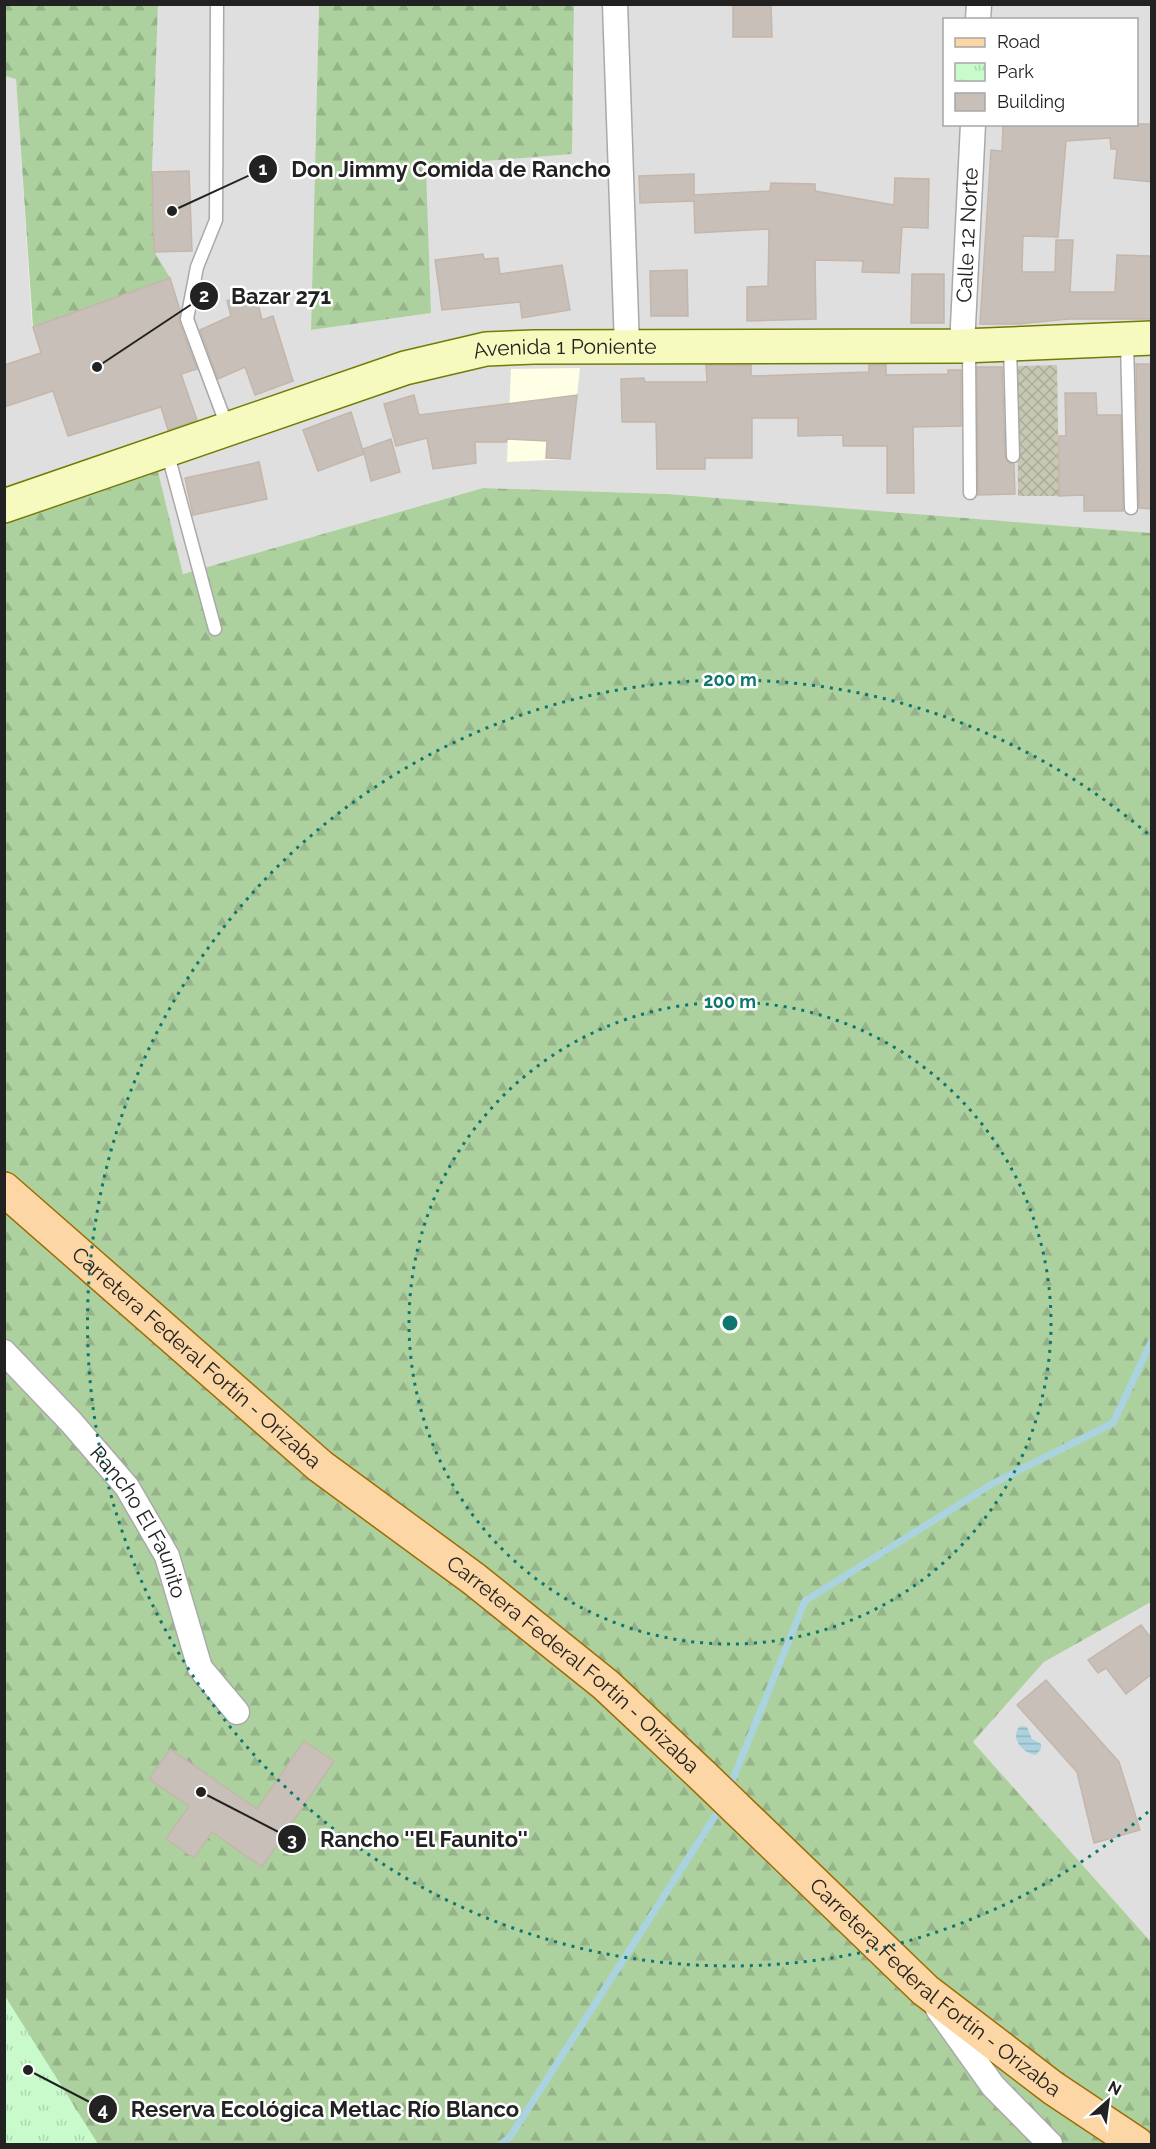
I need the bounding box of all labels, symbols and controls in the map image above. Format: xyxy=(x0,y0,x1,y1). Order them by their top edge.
legend xyxy=(943,18,1138,126)
text: Road xyxy=(997,31,1040,52)
text: Park xyxy=(997,61,1034,82)
text: Building xyxy=(997,91,1065,112)
callout: Don Jimmy Comida de Rancho xyxy=(248,149,623,189)
text: Don Jimmy Comida de Rancho xyxy=(291,156,611,182)
text: 1 xyxy=(259,158,268,179)
street label: Calle 12 Norte xyxy=(951,167,983,303)
callout: Bazar 271 xyxy=(189,276,343,316)
text: Bazar 271 xyxy=(231,283,331,309)
text: 2 xyxy=(199,285,209,306)
street label: Avenida 1 Poniente xyxy=(470,334,656,364)
text: 200 m xyxy=(703,669,757,690)
text: 100 m xyxy=(704,991,756,1012)
street label: Carretera Federal Fortín - Orizaba xyxy=(67,1241,327,1473)
centre of rings xyxy=(720,1313,740,1333)
street label: Rancho El Faunito xyxy=(85,1440,192,1601)
street label: Carretera Federal Fortín - Orizaba xyxy=(442,1550,705,1778)
callout: Rancho ''El Faunito'' xyxy=(277,1819,540,1859)
text: Rancho ''El Faunito'' xyxy=(320,1826,528,1852)
text: 3 xyxy=(287,1829,297,1850)
street label: Carretera Federal Fortín - Orizaba xyxy=(805,1873,1066,2102)
north arrow xyxy=(1078,2071,1138,2131)
text: N xyxy=(1105,2077,1125,2099)
callout: Reserva Ecológica Metlac Río Blanco xyxy=(88,2089,531,2129)
text: Reserva Ecológica Metlac Río Blanco xyxy=(131,2096,519,2122)
text: 4 xyxy=(98,2099,108,2120)

